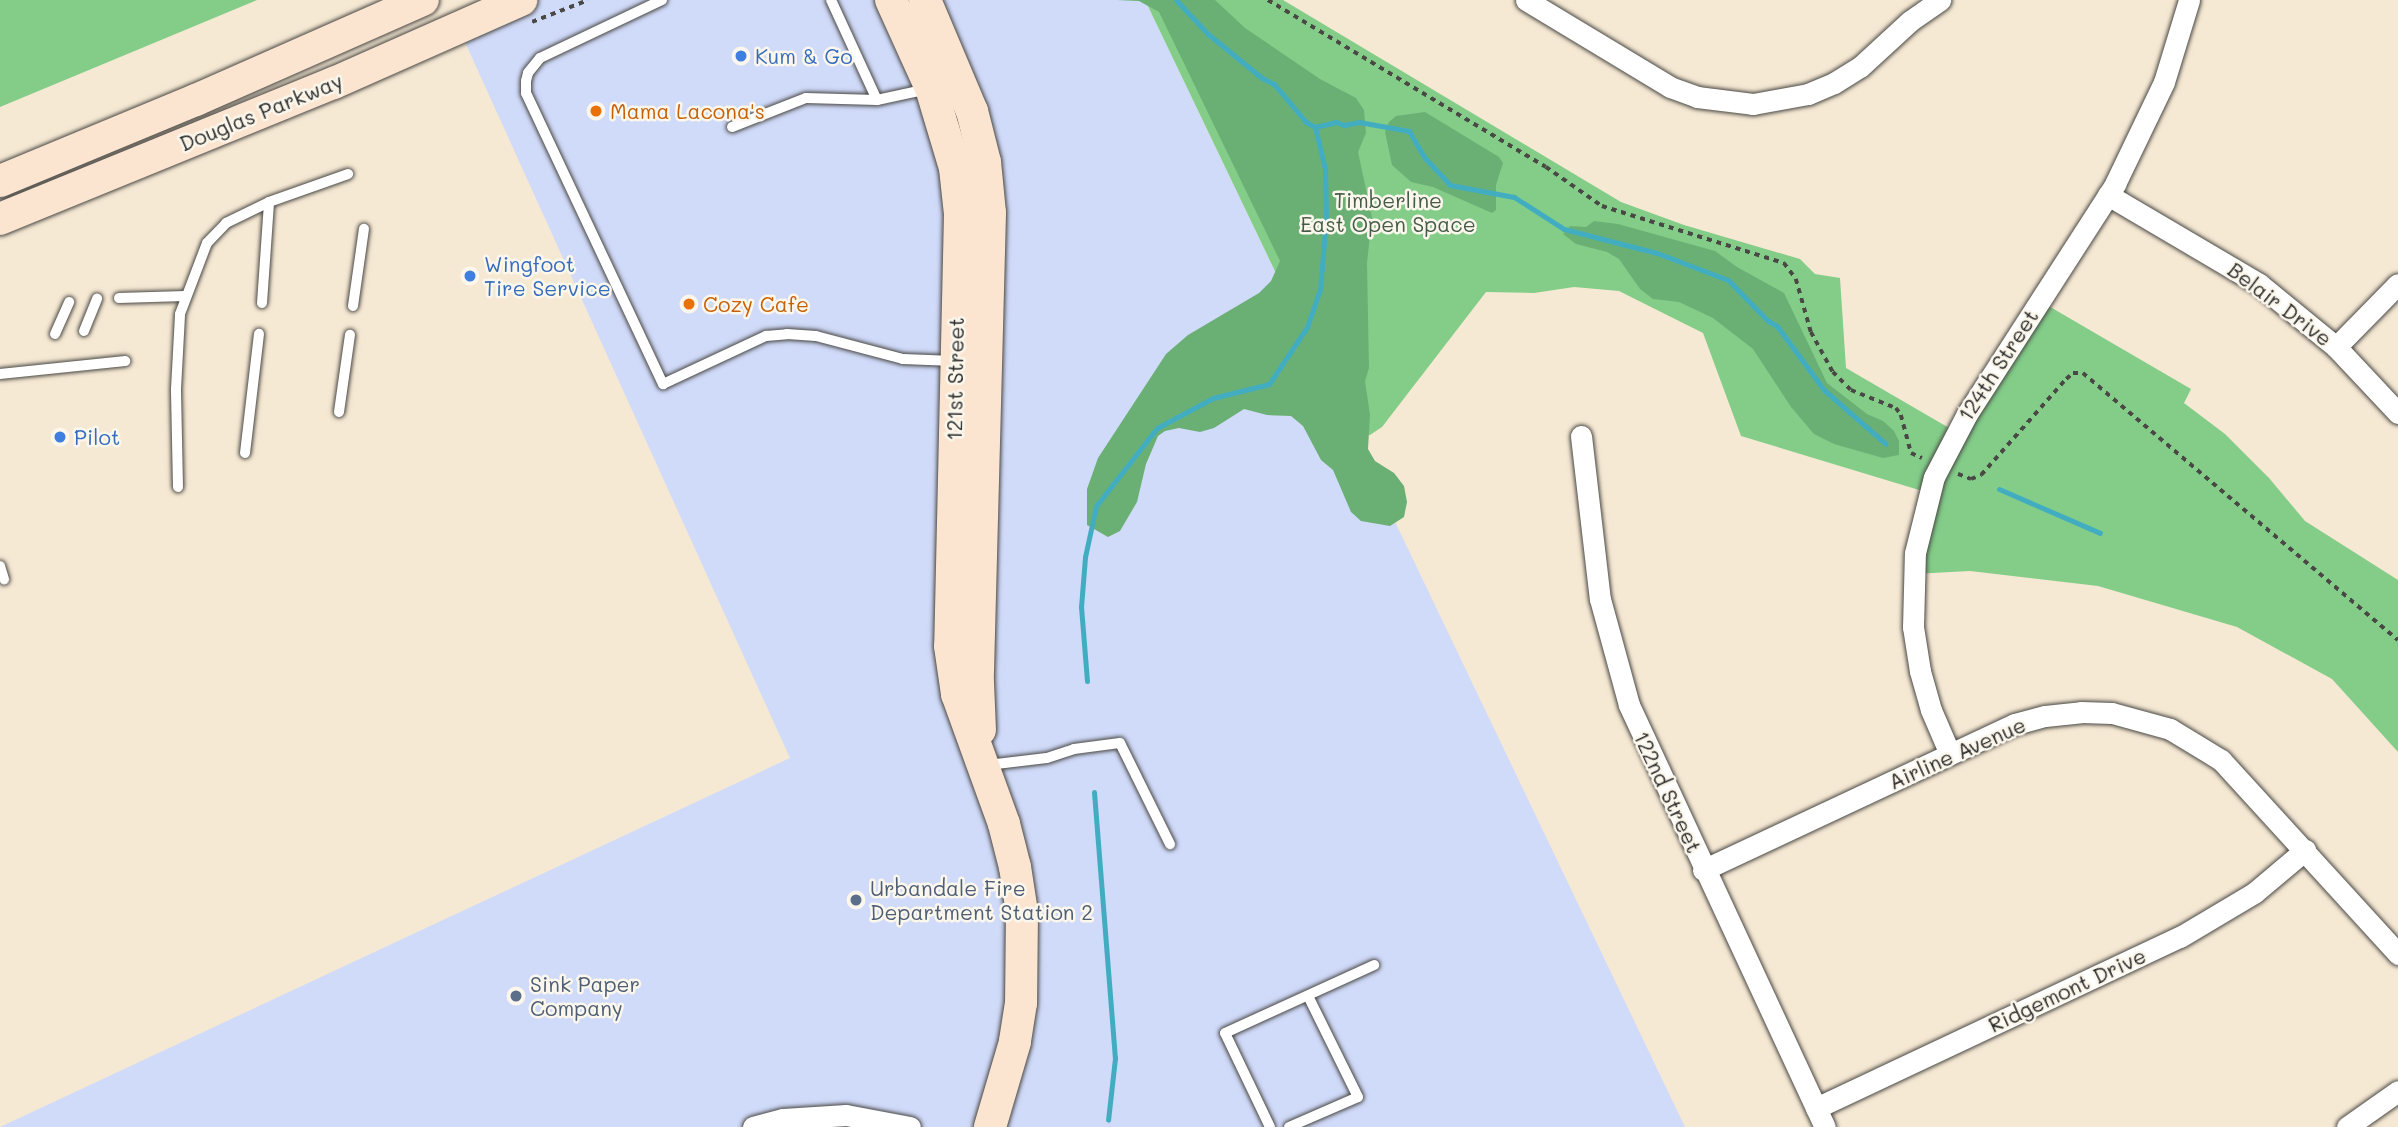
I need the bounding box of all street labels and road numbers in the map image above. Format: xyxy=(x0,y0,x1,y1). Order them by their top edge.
street label: Douglas Parkway xyxy=(176,68,346,156)
street label: Belair Drive xyxy=(2223,257,2337,351)
street label: 124th Street xyxy=(1953,304,2043,426)
street label: 121st Street xyxy=(941,317,969,441)
street label: Airline Avenue xyxy=(1885,712,2029,794)
street label: 122nd Street xyxy=(1629,727,1707,857)
street label: Ridgemont Drive xyxy=(1984,943,2150,1037)

